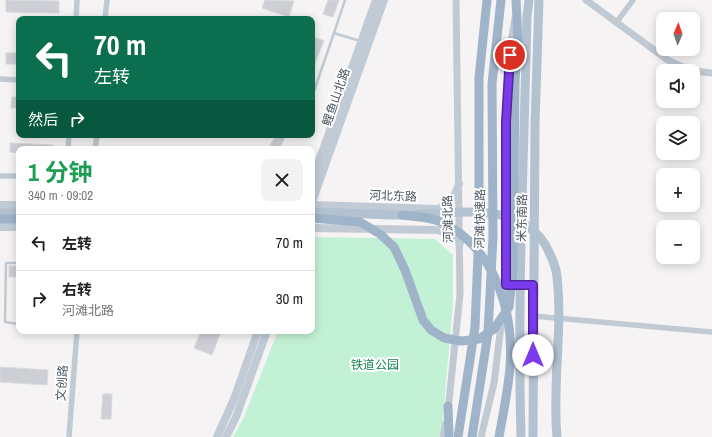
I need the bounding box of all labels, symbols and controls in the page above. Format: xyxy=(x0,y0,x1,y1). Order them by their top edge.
north arrow xyxy=(656,12,700,56)
map controls xyxy=(656,12,700,264)
text: 70 m xyxy=(94,26,146,64)
icon: left xyxy=(28,32,80,84)
pin xyxy=(493,38,527,72)
icon: arrive xyxy=(499,44,521,66)
text: 左转 xyxy=(94,64,130,89)
button: sound xyxy=(656,64,700,108)
street label: 鲤鱼山北路 xyxy=(319,66,353,128)
icon: right xyxy=(66,108,88,130)
text: 然后 xyxy=(28,109,58,130)
button: layers xyxy=(656,116,700,160)
text: 1 分钟 xyxy=(28,156,92,188)
button: close xyxy=(261,159,303,201)
button: + xyxy=(656,168,700,212)
text: 340 m · 09:02 xyxy=(28,187,93,204)
street label: 河北东路 xyxy=(369,187,417,205)
street label: 河滩快速路 xyxy=(471,189,489,249)
street label: 米东南路 xyxy=(514,194,530,242)
street label: 河滩北路 xyxy=(440,195,456,243)
button: − xyxy=(656,220,700,264)
icon: left xyxy=(28,232,50,254)
text: 70 m xyxy=(276,232,303,253)
text: 左转 xyxy=(62,233,92,254)
text: 右转 xyxy=(62,279,92,300)
icon: right xyxy=(28,288,50,310)
text: 30 m xyxy=(276,288,303,309)
text: 河滩北路 xyxy=(62,302,114,319)
position arrow xyxy=(512,334,554,376)
park label: 铁道公园 xyxy=(351,357,399,373)
street label: 文创路 xyxy=(53,364,71,402)

